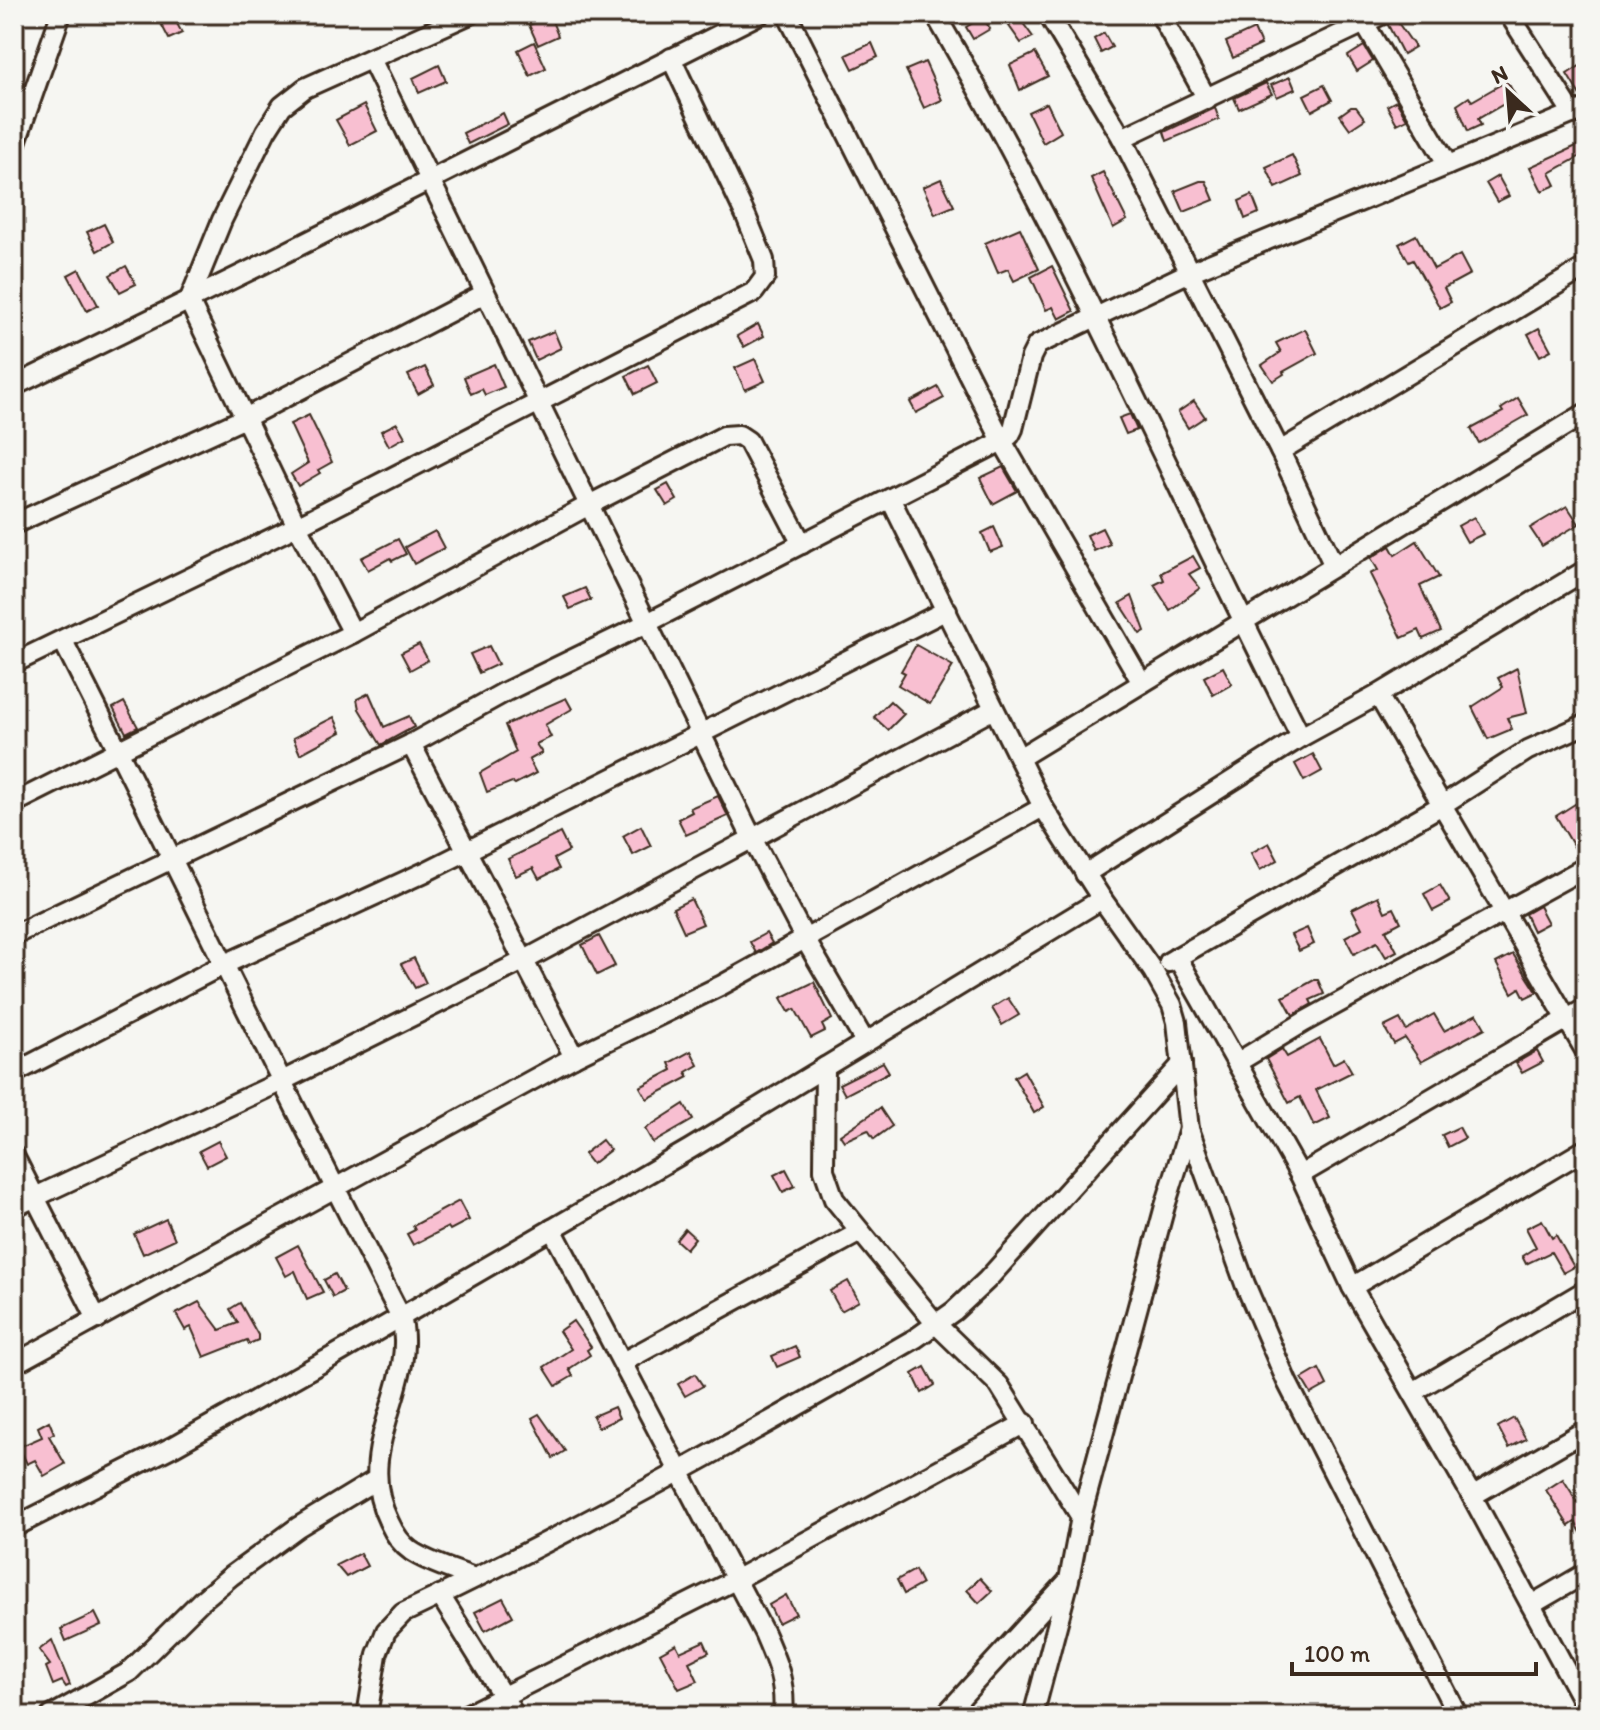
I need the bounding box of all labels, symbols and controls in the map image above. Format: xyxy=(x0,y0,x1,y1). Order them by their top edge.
north arrow xyxy=(1468,52,1548,132)
text: N xyxy=(1487,59,1512,90)
scale bar xyxy=(1292,1626,1536,1676)
text: 100 m xyxy=(1304,1639,1370,1668)

